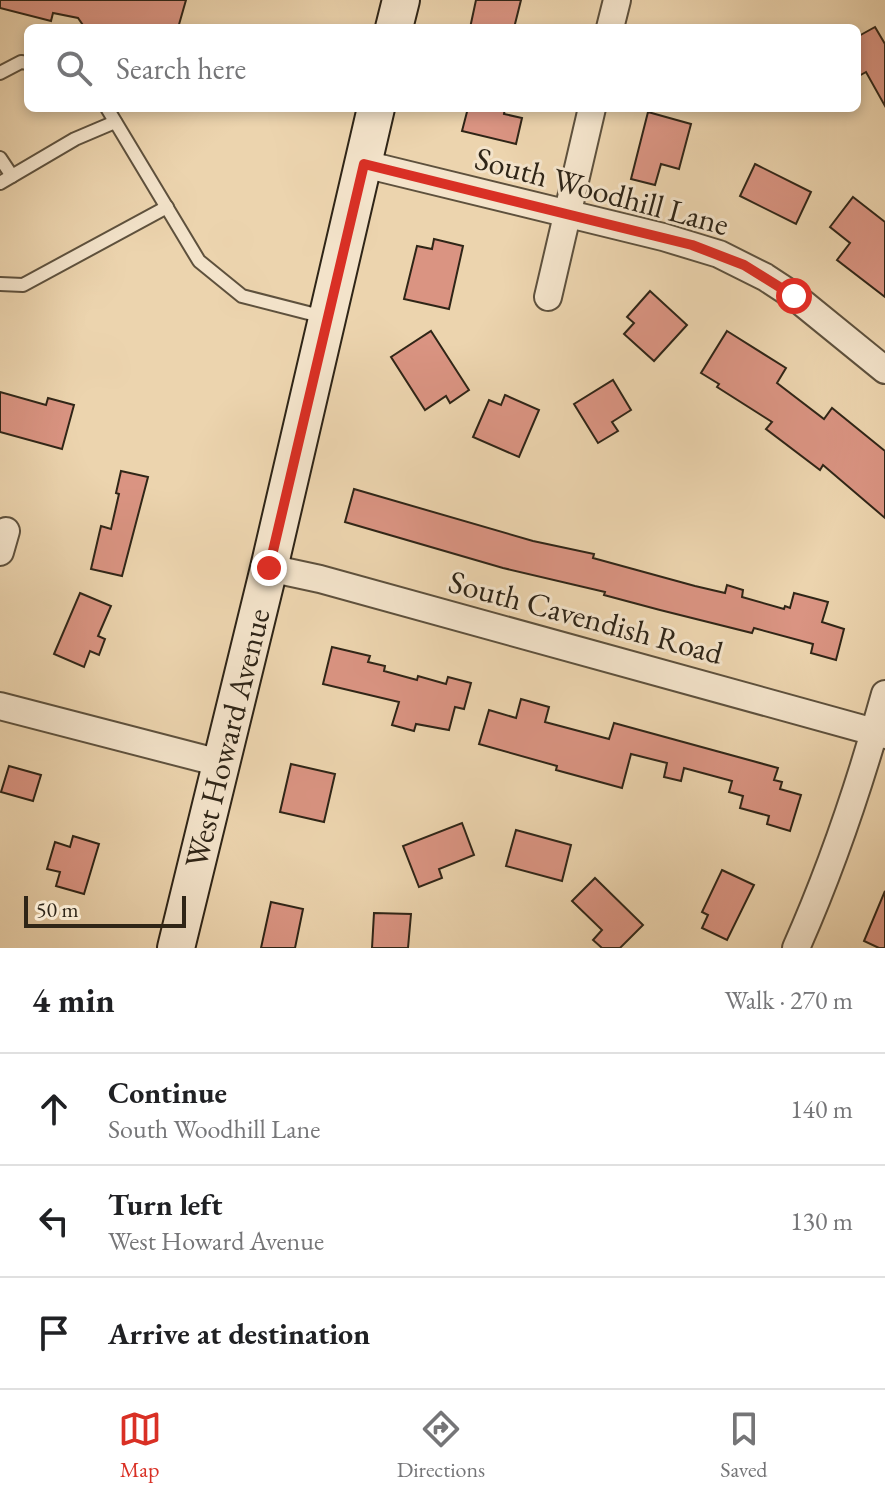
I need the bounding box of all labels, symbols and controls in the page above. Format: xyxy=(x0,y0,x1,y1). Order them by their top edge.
search box xyxy=(24,24,861,112)
icon: search xyxy=(52,46,96,90)
text: Search here xyxy=(116,49,246,88)
street label: South Woodhill Lane xyxy=(470,137,734,245)
route start xyxy=(776,278,812,314)
route end xyxy=(251,550,287,586)
street label: South Cavendish Road xyxy=(444,560,728,674)
street label: West Howard Avenue xyxy=(174,604,280,872)
scale bar xyxy=(24,892,186,928)
text: 50 m xyxy=(36,895,79,924)
text: 4 min xyxy=(32,978,115,1022)
text: Walk · 270 m xyxy=(725,983,853,1017)
text: Continue xyxy=(108,1073,227,1112)
icon: ahead xyxy=(32,1087,76,1131)
text: 140 m xyxy=(790,1092,853,1126)
text: South Woodhill Lane xyxy=(108,1112,320,1146)
text: Turn left xyxy=(108,1185,222,1224)
icon: left xyxy=(32,1199,76,1243)
text: 130 m xyxy=(790,1204,853,1238)
text: West Howard Avenue xyxy=(108,1224,324,1258)
icon: arrive xyxy=(32,1311,76,1355)
text: Arrive at destination xyxy=(108,1314,370,1353)
tab: Map xyxy=(118,1407,162,1484)
tab: Directions xyxy=(397,1407,485,1484)
tab: Saved xyxy=(720,1407,767,1484)

